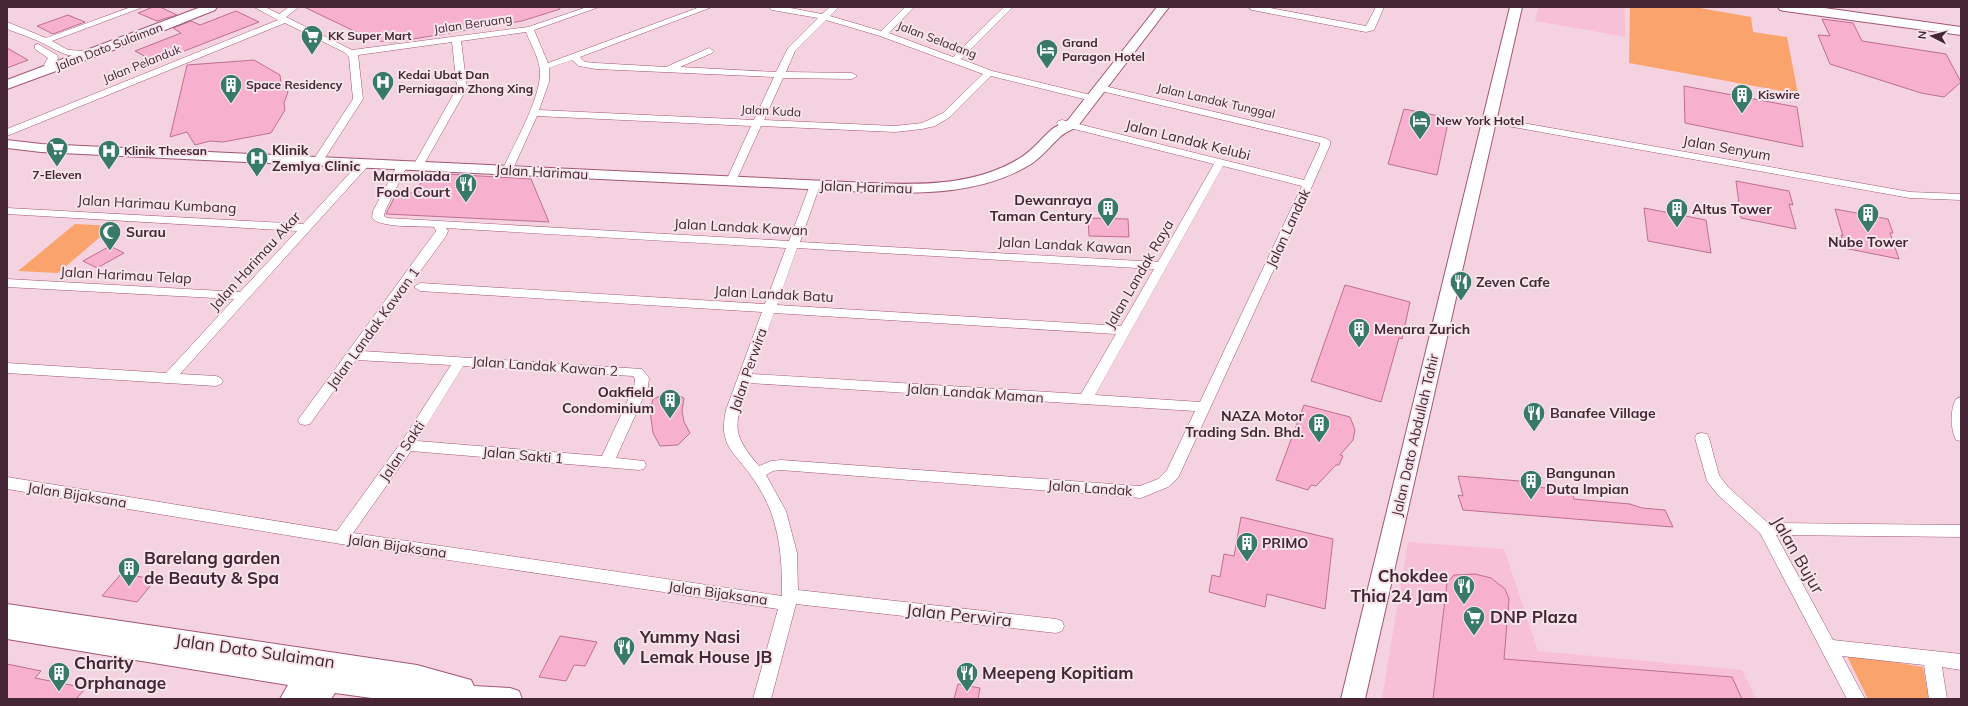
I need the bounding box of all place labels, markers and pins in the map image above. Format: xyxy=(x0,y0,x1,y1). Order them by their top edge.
supermarket icon: KK Super Mart xyxy=(299,23,325,56)
place label: KK Super Mart xyxy=(328,28,412,43)
place label: Grand Paragon Hotel xyxy=(1062,35,1145,64)
hotel icon: Grand Paragon Hotel xyxy=(1034,37,1060,70)
place label: Kedai Ubat Dan Perniagaan Zhong Xing xyxy=(398,67,533,96)
hospital icon: Kedai Ubat Dan Perniagaan Zhong Xing xyxy=(370,69,396,102)
building icon: Space Residency xyxy=(218,72,244,105)
place label: Space Residency xyxy=(246,77,343,92)
building icon: Kiswire xyxy=(1729,82,1755,115)
place label: Kiswire xyxy=(1758,87,1800,102)
hotel icon: New York Hotel xyxy=(1407,108,1433,141)
place label: New York Hotel xyxy=(1436,113,1524,128)
supermarket icon: 7-Eleven xyxy=(44,135,70,168)
hospital icon: Klinik Theesan xyxy=(96,138,122,171)
place label: Klinik Zemlya Clinic xyxy=(272,141,360,175)
place label: Klinik Theesan xyxy=(124,143,207,158)
hospital icon: Klinik Zemlya Clinic xyxy=(244,145,270,178)
place label: 7-Eleven xyxy=(32,167,82,182)
place label: Marmolada Food Court xyxy=(373,167,451,201)
restaurant icon: Marmolada Food Court xyxy=(453,171,479,204)
place label: Dewanraya Taman Century xyxy=(990,191,1092,225)
building icon: Dewanraya Taman Century xyxy=(1095,195,1121,228)
building icon: Altus Tower xyxy=(1664,196,1690,229)
place label: Altus Tower xyxy=(1692,200,1772,218)
building icon: Nube Tower xyxy=(1855,201,1881,234)
mosque icon: Surau xyxy=(97,219,123,252)
place label: Surau xyxy=(126,223,166,241)
place label: Nube Tower xyxy=(1828,233,1909,251)
restaurant icon: Zeven Cafe xyxy=(1448,269,1474,302)
place label: Zeven Cafe xyxy=(1476,273,1550,291)
building icon: Menara Zurich xyxy=(1346,316,1372,349)
place label: Menara Zurich xyxy=(1374,320,1470,338)
place label: Oakfield Condominium xyxy=(562,383,654,417)
building icon: Oakfield Condominium xyxy=(657,387,683,420)
restaurant icon: Banafee Village xyxy=(1521,400,1547,433)
place label: Banafee Village xyxy=(1550,404,1656,422)
place label: NAZA Motor Trading Sdn. Bhd. xyxy=(1185,407,1304,441)
building icon: NAZA Motor Trading Sdn. Bhd. xyxy=(1306,411,1332,444)
place label: Bangunan Duta Impian xyxy=(1546,464,1629,498)
building icon: Bangunan Duta Impian xyxy=(1518,468,1544,501)
building icon: PRIMO xyxy=(1234,530,1260,563)
place label: PRIMO xyxy=(1262,534,1308,552)
place label: Barelang garden de Beauty & Spa xyxy=(144,547,280,588)
building icon: Barelang garden de Beauty & Spa xyxy=(116,555,142,588)
place label: Chokdee Thia 24 Jam xyxy=(1351,565,1448,606)
restaurant icon: Chokdee Thia 24 Jam xyxy=(1451,573,1477,606)
supermarket icon: DNP Plaza xyxy=(1461,604,1487,637)
place label: DNP Plaza xyxy=(1490,606,1577,627)
place label: Yummy Nasi Lemak House JB xyxy=(639,626,772,667)
restaurant icon: Yummy Nasi Lemak House JB xyxy=(611,634,637,667)
place label: Charity Orphanage xyxy=(74,652,166,693)
building icon: Charity Orphanage xyxy=(46,660,72,693)
restaurant icon: Meepeng Kopitiam xyxy=(954,660,980,693)
place label: Meepeng Kopitiam xyxy=(982,662,1134,683)

